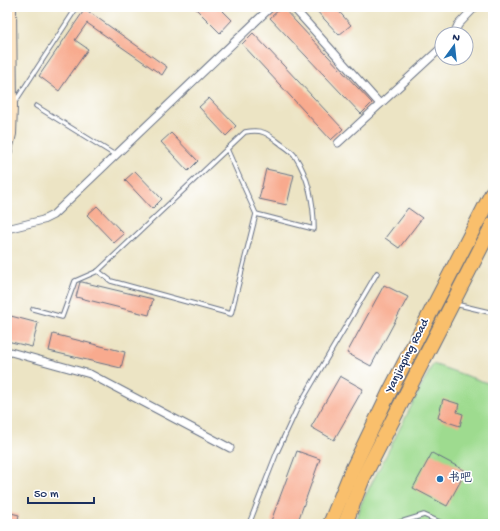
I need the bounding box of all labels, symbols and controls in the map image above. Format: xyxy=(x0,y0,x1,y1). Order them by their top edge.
north arrow xyxy=(434,26,474,66)
text: N xyxy=(451,32,461,45)
street label: Yanjiaping Road xyxy=(383,316,433,396)
place label: 书吧 xyxy=(448,471,472,486)
marker: 书吧 xyxy=(435,474,445,484)
scale bar xyxy=(28,479,94,505)
text: 50 m xyxy=(34,488,59,502)

